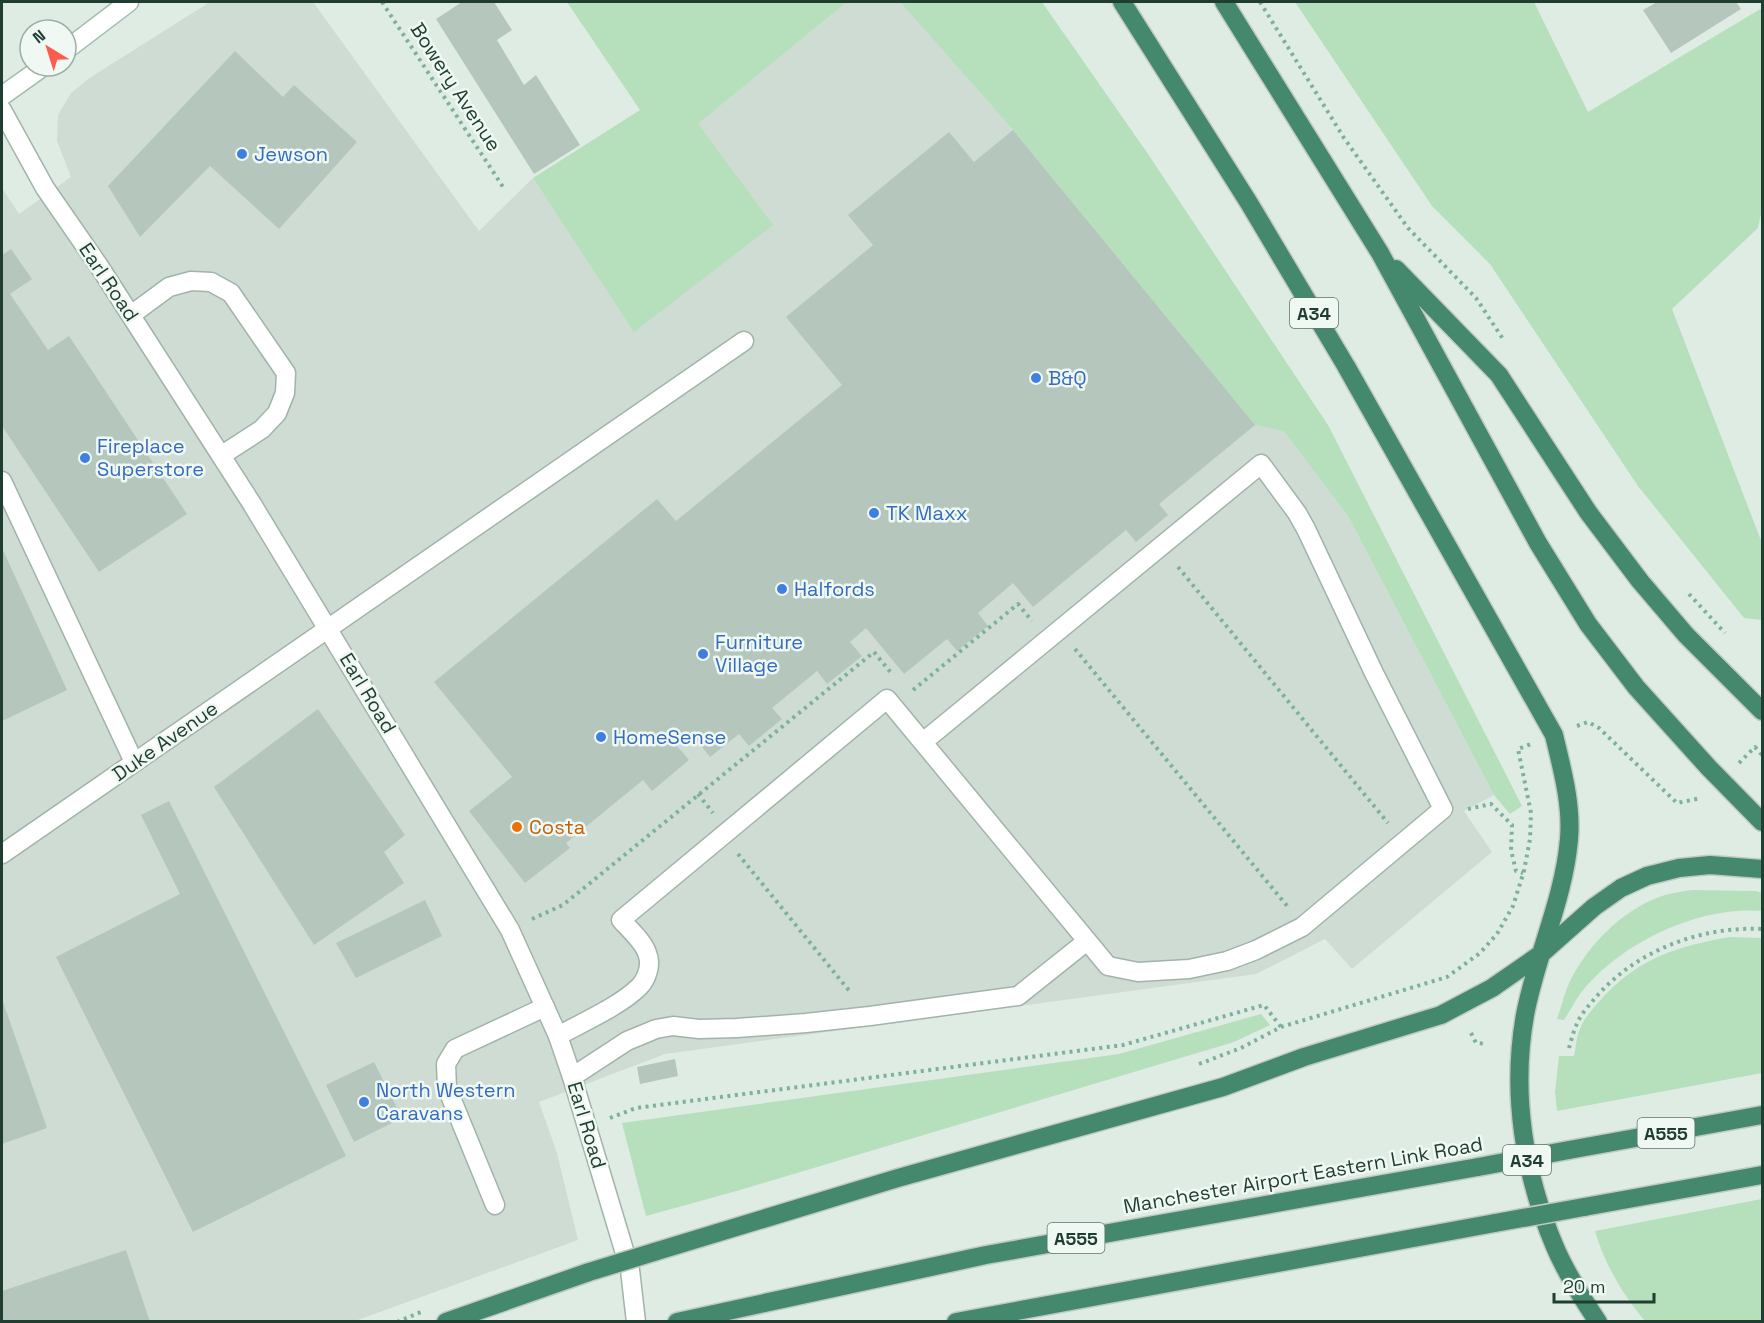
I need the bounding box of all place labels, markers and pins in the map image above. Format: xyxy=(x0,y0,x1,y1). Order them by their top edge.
place label: Jewson xyxy=(254,141,328,167)
marker: Jewson xyxy=(235,147,249,161)
place label: B&Q xyxy=(1048,365,1087,391)
marker: B&Q xyxy=(1029,371,1043,385)
place label: Fireplace Superstore xyxy=(97,433,204,482)
marker: Fireplace Superstore xyxy=(78,451,92,465)
place label: TK Maxx xyxy=(886,500,968,526)
marker: TK Maxx xyxy=(867,506,881,520)
place label: Halfords xyxy=(794,576,875,602)
marker: Halfords xyxy=(775,582,789,596)
place label: Furniture Village xyxy=(715,629,803,678)
marker: Furniture Village xyxy=(696,647,710,661)
place label: HomeSense xyxy=(613,724,726,750)
marker: HomeSense xyxy=(594,730,608,744)
place label: Costa xyxy=(529,814,585,840)
marker: Costa xyxy=(510,820,524,834)
place label: North Western Caravans xyxy=(376,1077,516,1126)
marker: North Western Caravans xyxy=(357,1095,371,1109)

